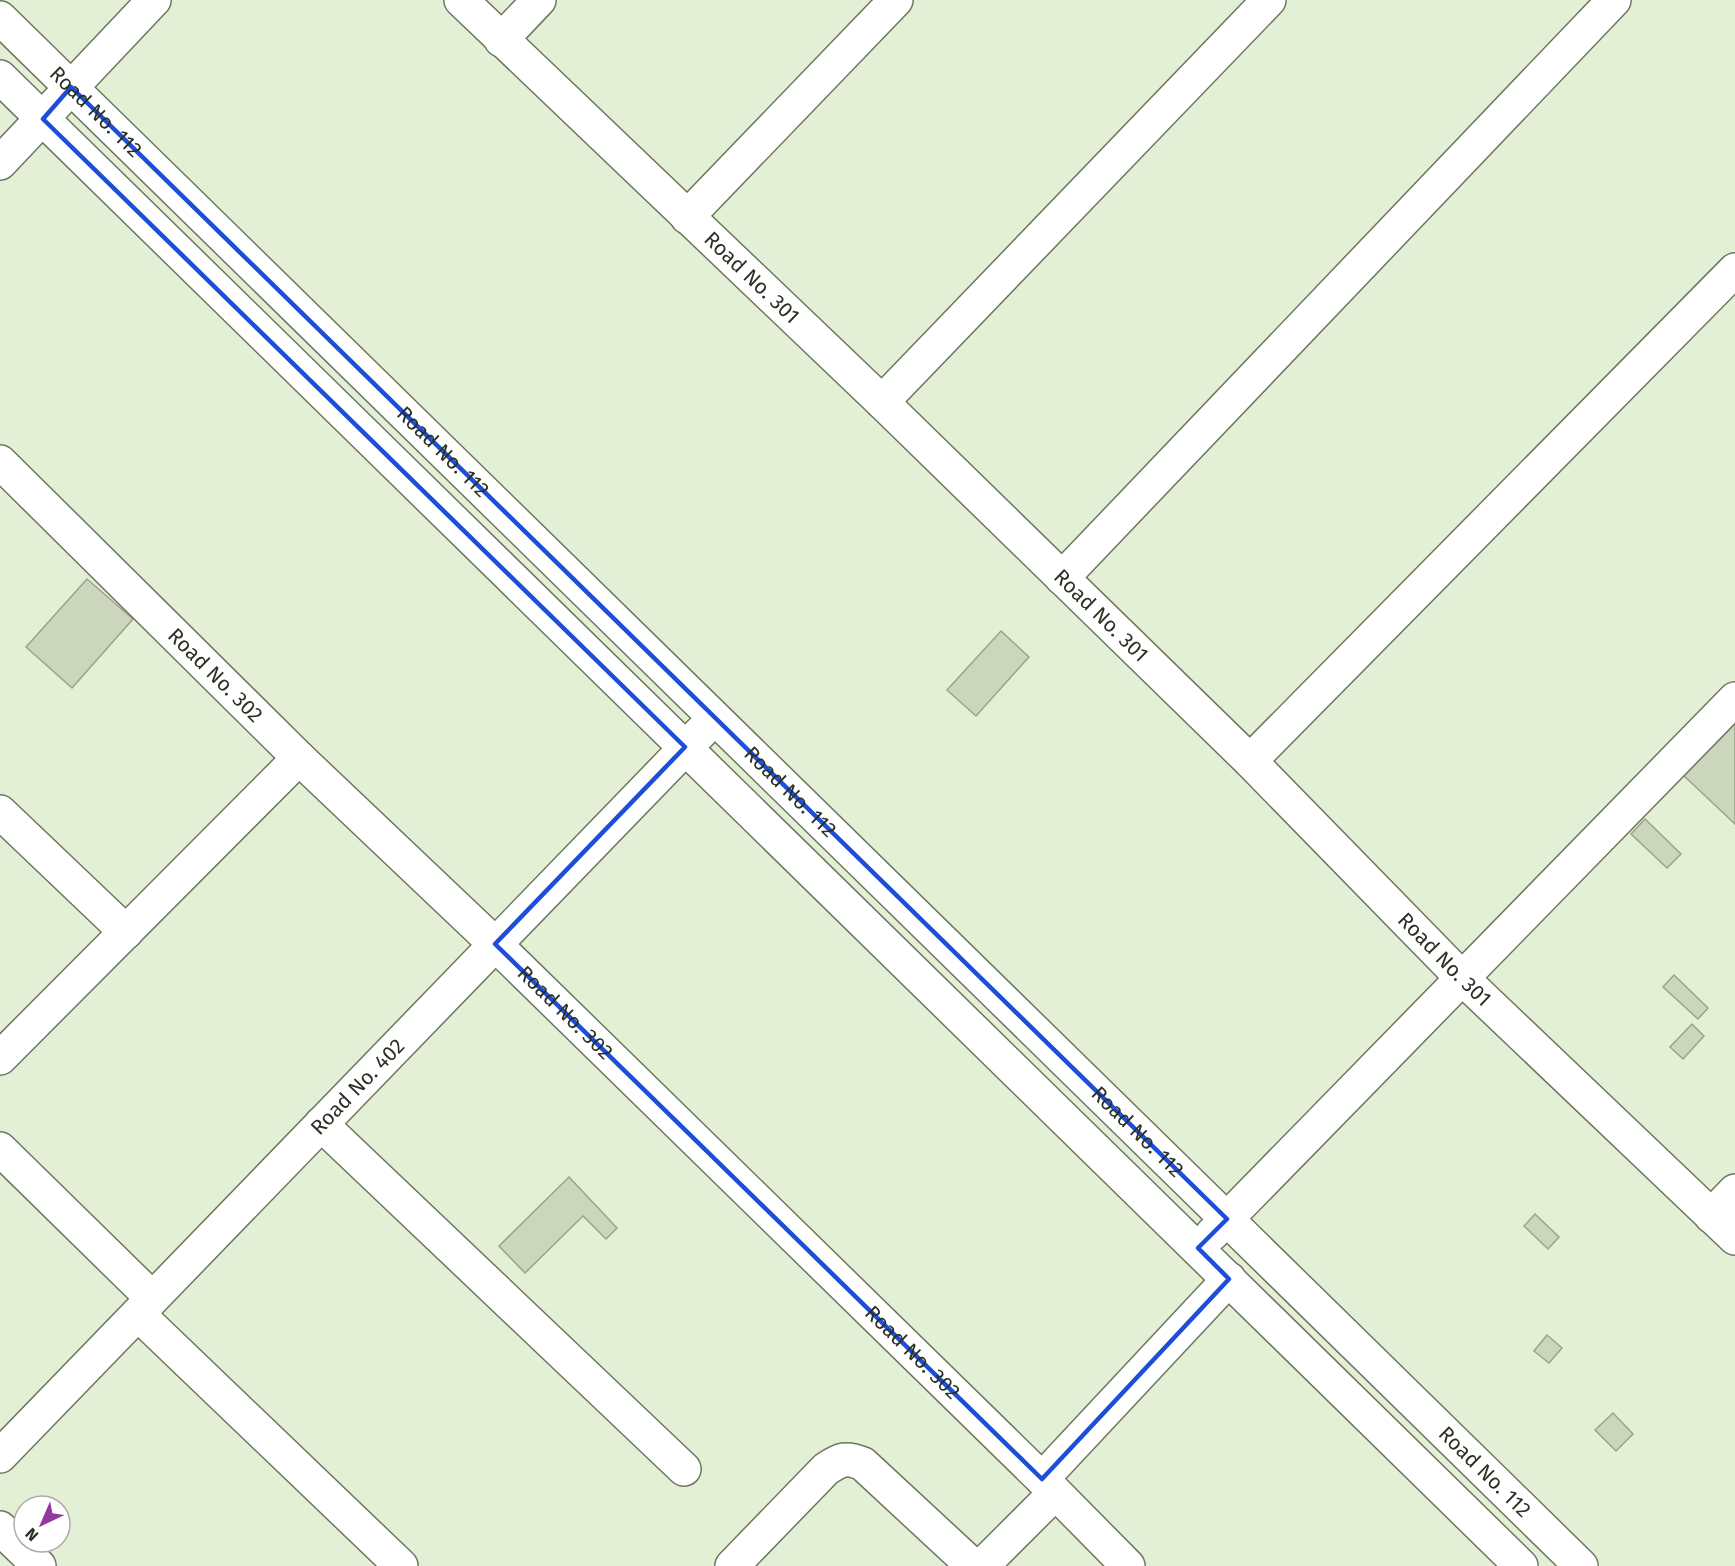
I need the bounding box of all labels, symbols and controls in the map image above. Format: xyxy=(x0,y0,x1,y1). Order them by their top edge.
street label: Road No. 112 xyxy=(44,61,147,163)
street label: Road No. 301 xyxy=(699,226,805,329)
street label: Road No. 112 xyxy=(391,401,495,503)
street label: Road No. 301 xyxy=(1048,564,1154,667)
street label: Road No. 302 xyxy=(162,623,268,728)
street label: Road No. 112 xyxy=(739,741,842,843)
street label: Road No. 301 xyxy=(1392,907,1497,1012)
street label: Road No. 302 xyxy=(512,960,618,1065)
street label: Road No. 402 xyxy=(305,1033,410,1140)
street label: Road No. 112 xyxy=(1086,1081,1189,1183)
street label: Road No. 302 xyxy=(859,1300,966,1405)
street label: Road No. 112 xyxy=(1433,1421,1537,1523)
north arrow xyxy=(12,1494,72,1554)
text: N xyxy=(22,1524,42,1545)

